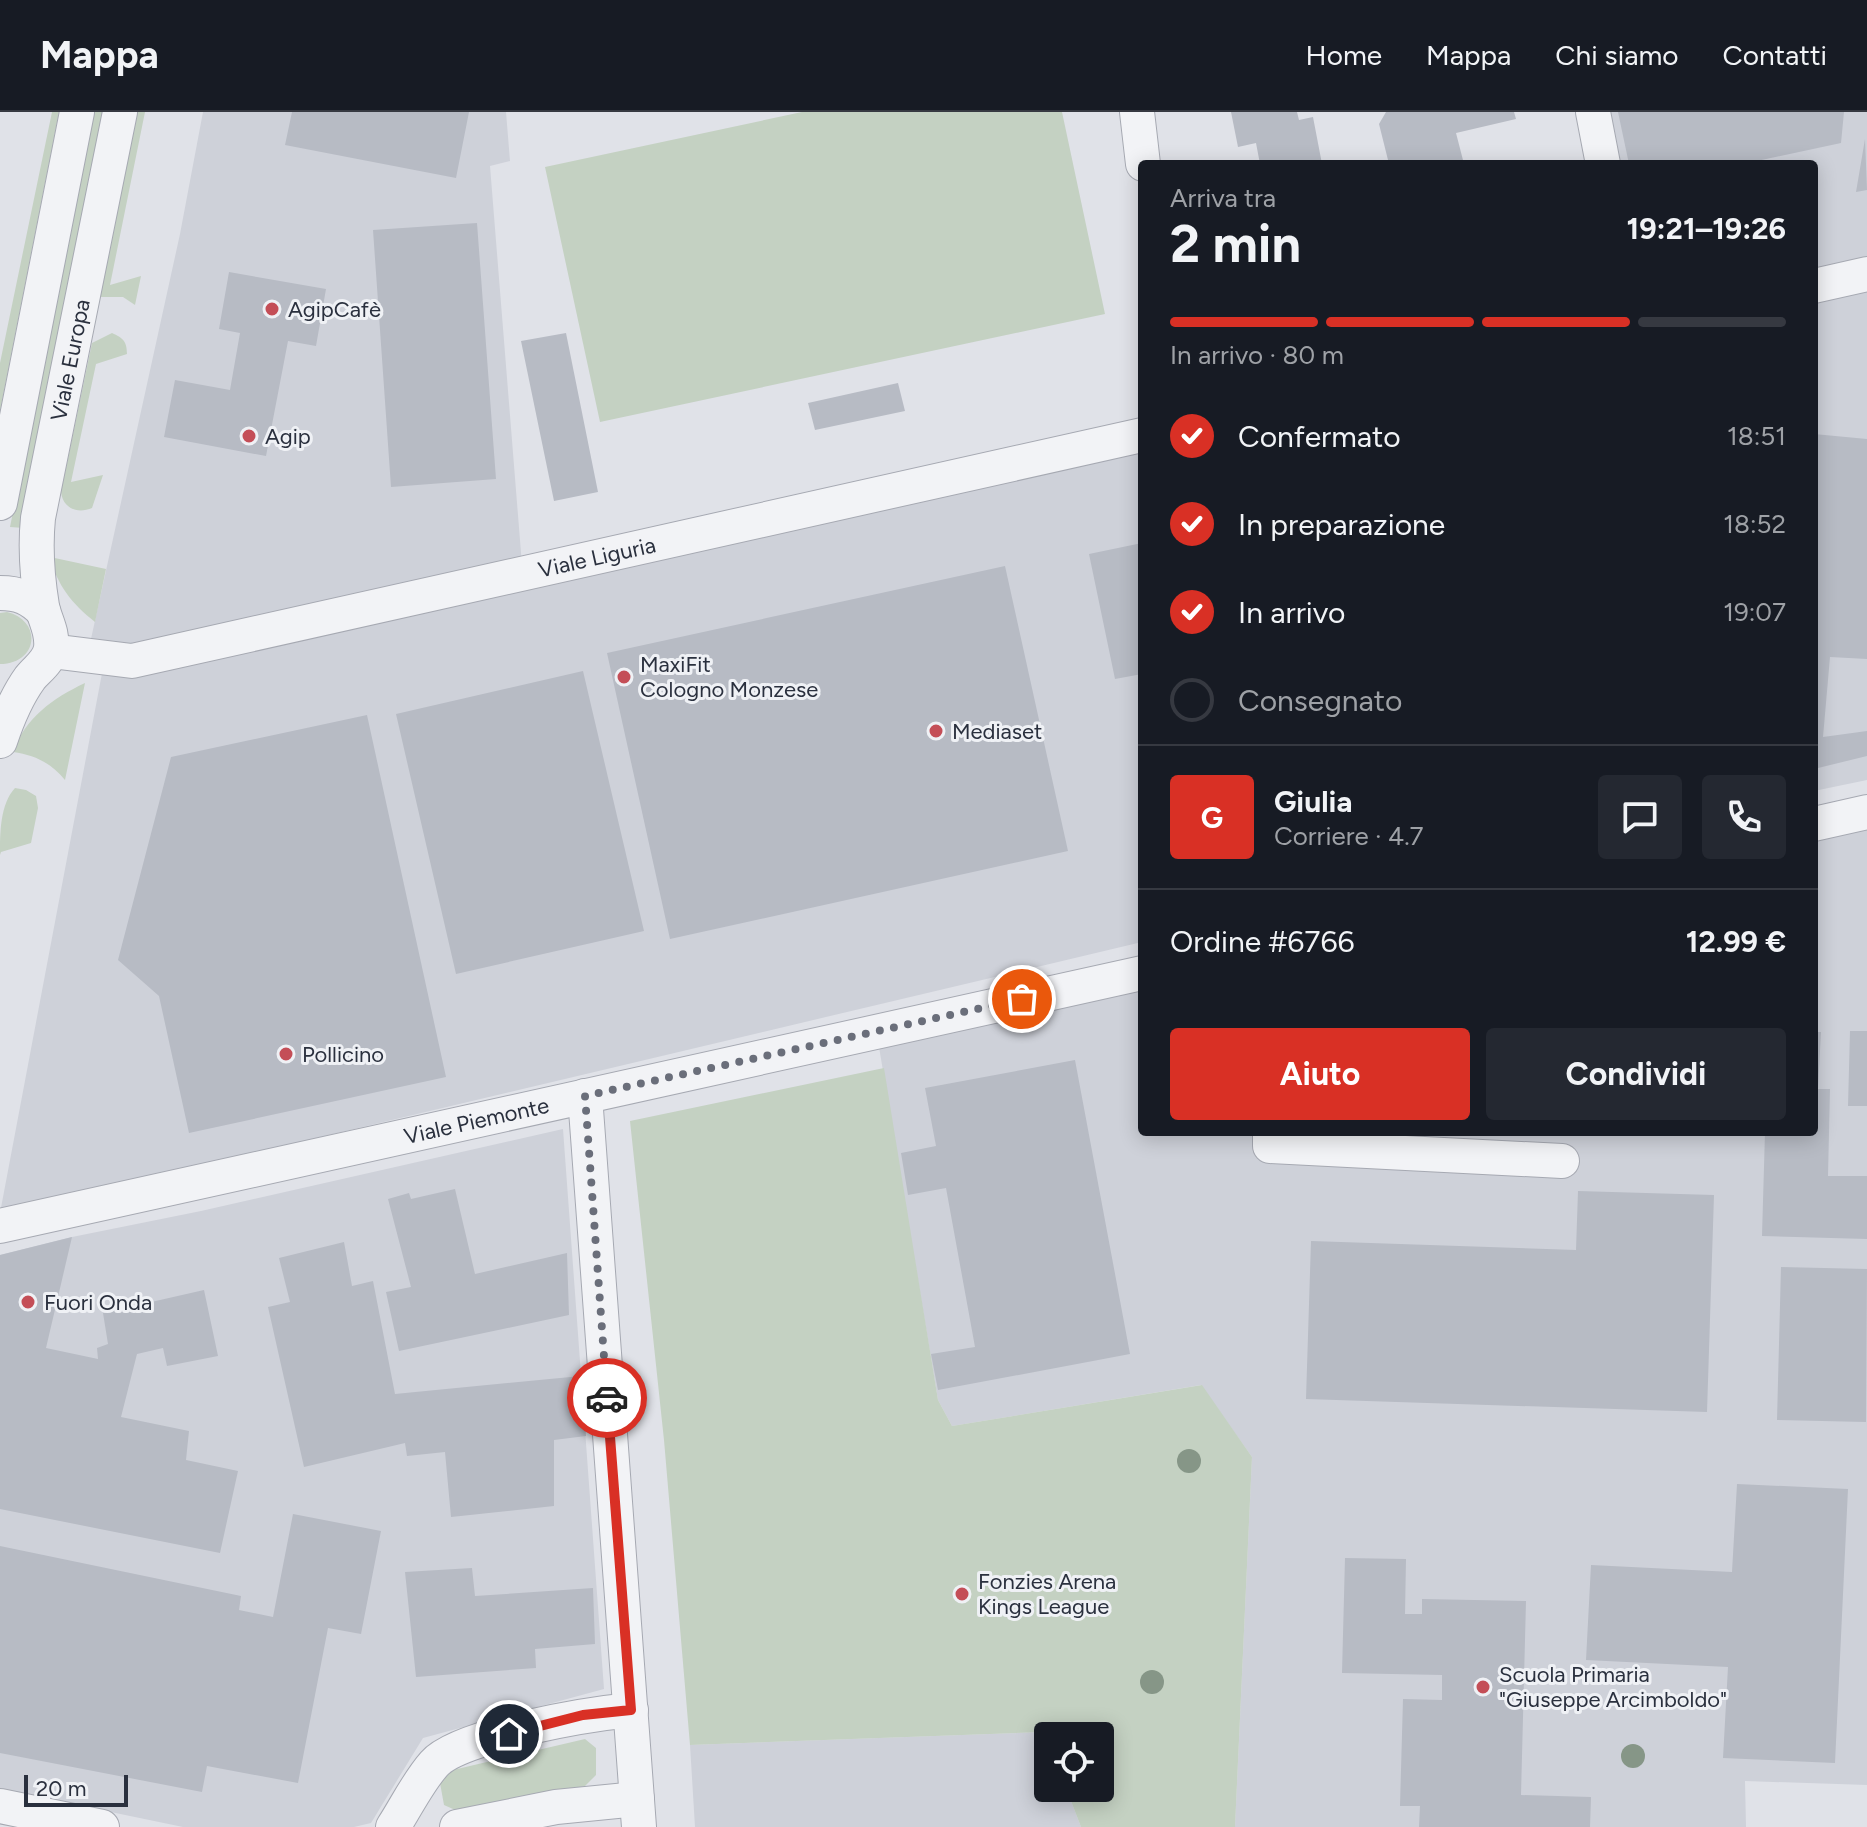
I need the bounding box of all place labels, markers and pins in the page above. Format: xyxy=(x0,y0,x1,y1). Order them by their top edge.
place label: AgipCafè xyxy=(288,296,381,323)
marker: AgipCafè xyxy=(263,300,281,318)
place label: Agip xyxy=(265,423,311,450)
marker: Agip xyxy=(240,427,258,445)
place label: MaxiFit Cologno Monzese xyxy=(640,651,818,703)
marker: MaxiFit Cologno Monzese xyxy=(615,668,633,686)
place label: Mediaset xyxy=(952,718,1042,745)
marker: Mediaset xyxy=(927,722,945,740)
pin xyxy=(988,965,1056,1033)
place label: Pollicino xyxy=(302,1041,384,1068)
marker: Pollicino xyxy=(277,1045,295,1063)
place label: Fuori Onda xyxy=(44,1289,152,1316)
marker: Fuori Onda xyxy=(19,1293,37,1311)
place label: Fonzies Arena Kings League xyxy=(978,1568,1116,1620)
marker: Fonzies Arena Kings League xyxy=(953,1585,971,1603)
place label: Scuola Primaria "Giuseppe Arcimboldo" xyxy=(1499,1661,1727,1713)
marker: Scuola Primaria "Giuseppe Arcimboldo" xyxy=(1474,1678,1492,1696)
pin xyxy=(475,1700,543,1768)

